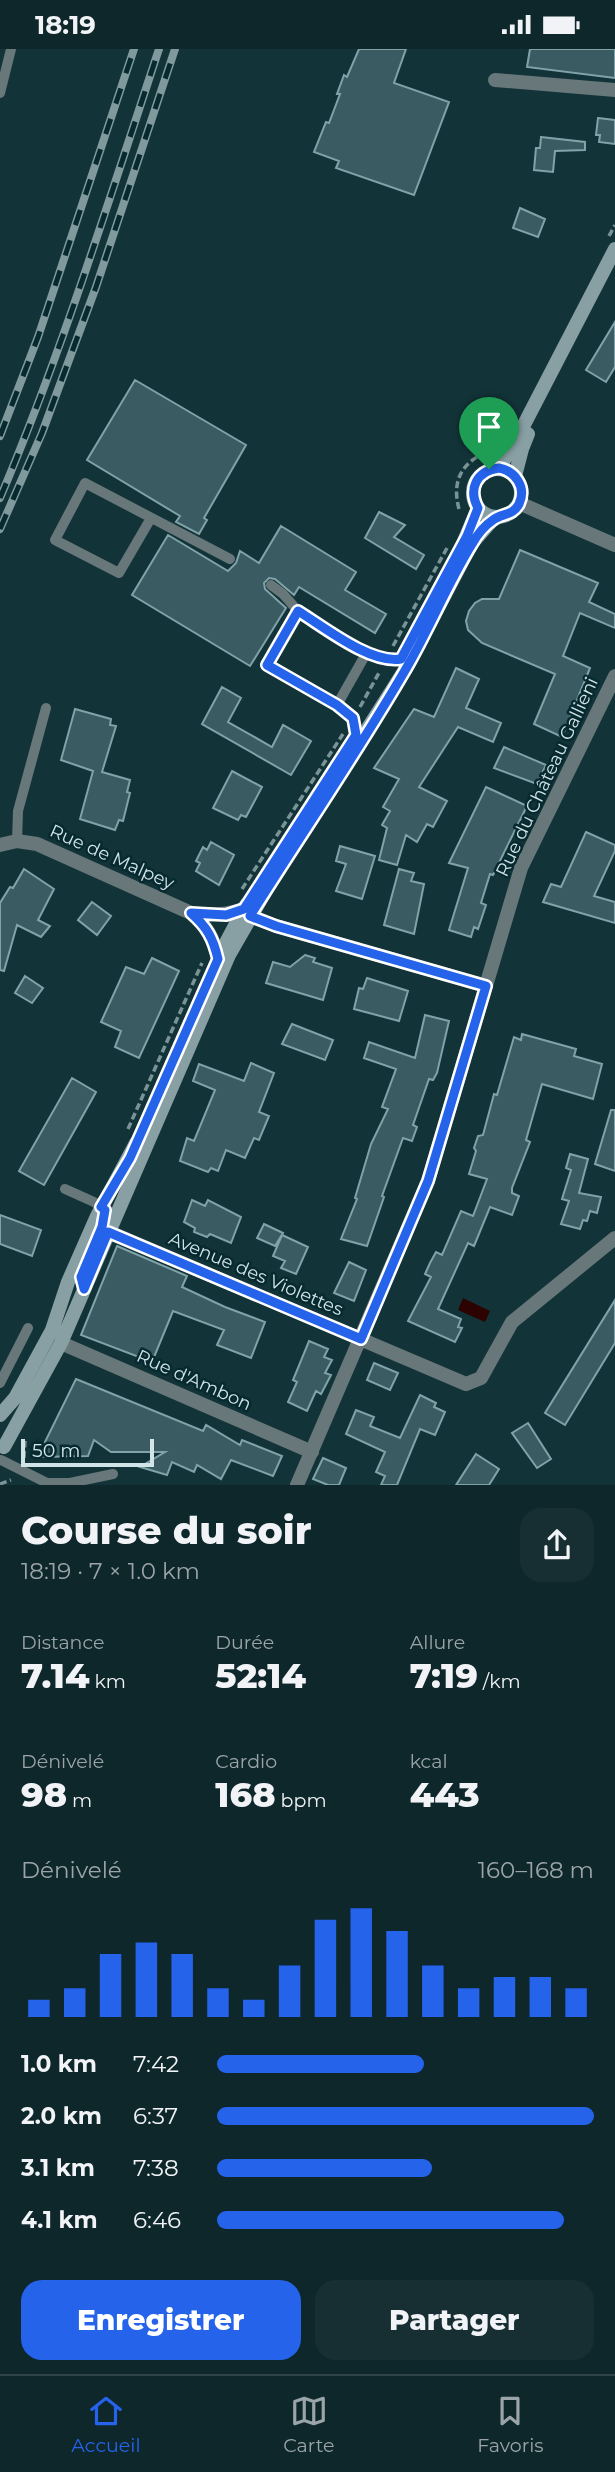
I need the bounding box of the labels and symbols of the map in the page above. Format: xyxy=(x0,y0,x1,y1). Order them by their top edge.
pin xyxy=(459,397,519,469)
street label: Rue du Château Gallieni xyxy=(491,674,603,880)
street label: Rue de Malpey xyxy=(46,820,178,894)
street label: Avenue des Violettes xyxy=(166,1227,347,1321)
street label: Rue d'Ambon xyxy=(133,1345,255,1415)
scale bar xyxy=(21,1436,154,1468)

